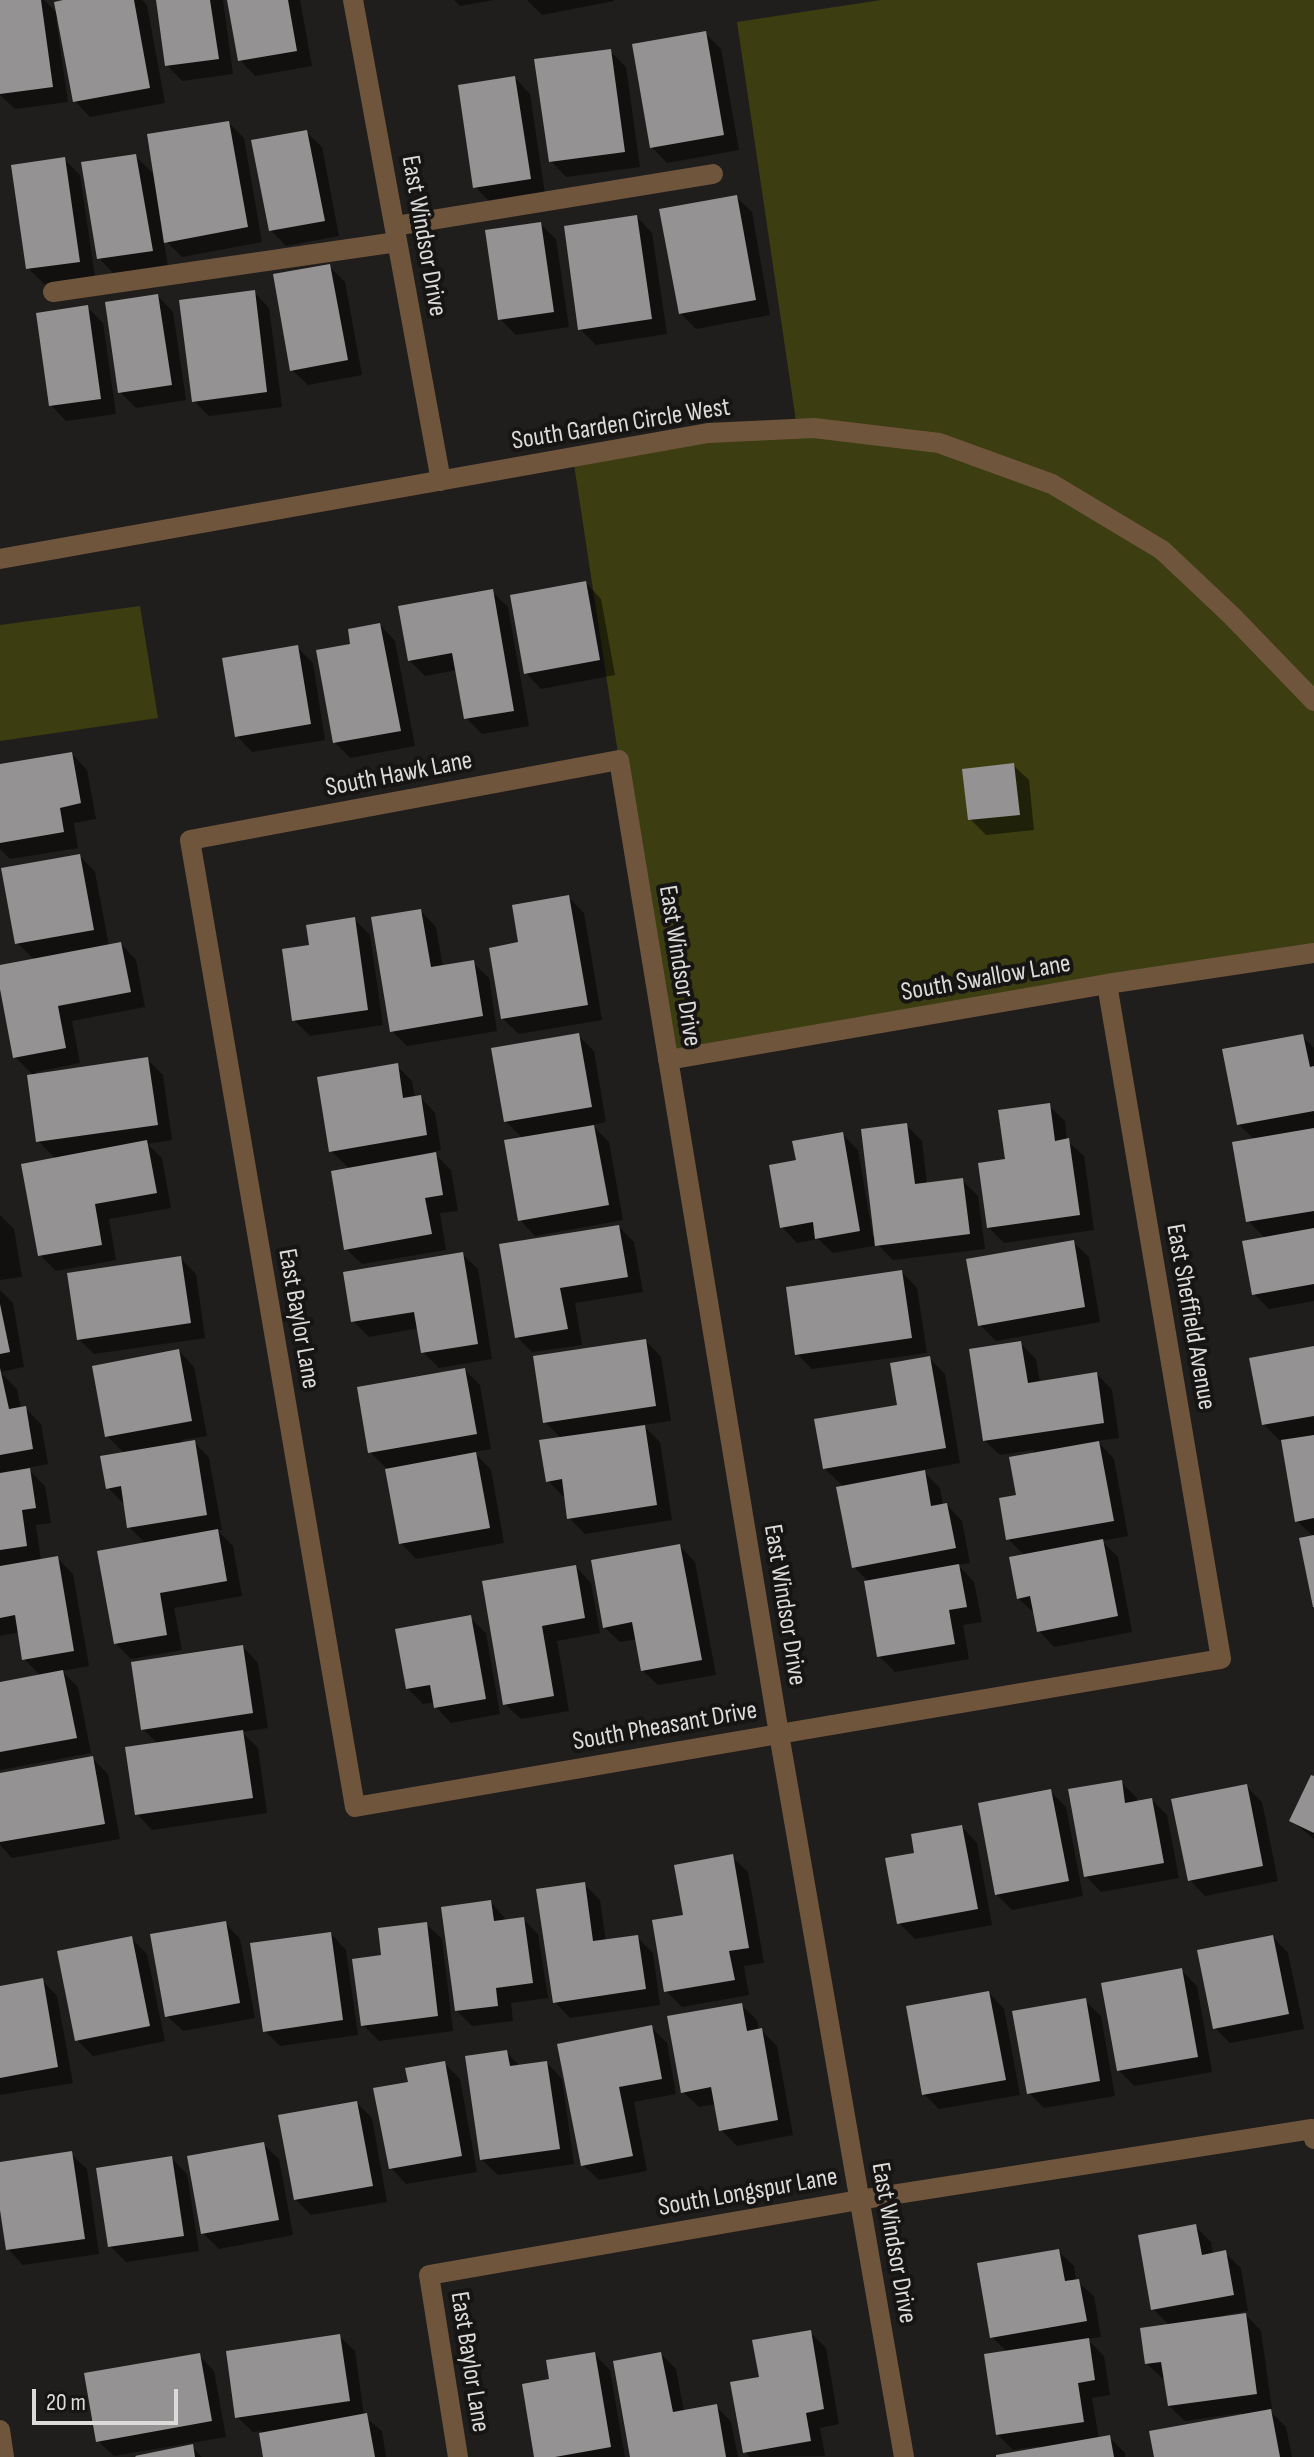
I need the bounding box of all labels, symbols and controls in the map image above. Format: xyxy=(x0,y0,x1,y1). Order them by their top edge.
street label: East Windsor Drive xyxy=(394,153,452,319)
street label: South Garden Circle West xyxy=(509,392,733,458)
street label: South Hawk Lane xyxy=(323,745,475,805)
street label: East Windsor Drive xyxy=(651,883,707,1049)
street label: South Swallow Lane xyxy=(899,949,1073,1009)
street label: East Sheffield Avenue xyxy=(1158,1222,1222,1412)
street label: East Baylor Lane xyxy=(270,1247,326,1391)
street label: East Windsor Drive xyxy=(756,1522,812,1688)
street label: South Pheasant Drive xyxy=(570,1695,760,1759)
street label: East Windsor Drive xyxy=(864,2160,922,2326)
street label: South Longspur Lane xyxy=(656,2162,840,2224)
street label: East Baylor Lane xyxy=(443,2290,495,2434)
scale bar xyxy=(36,2373,182,2423)
text: 20 m xyxy=(46,2388,86,2417)

